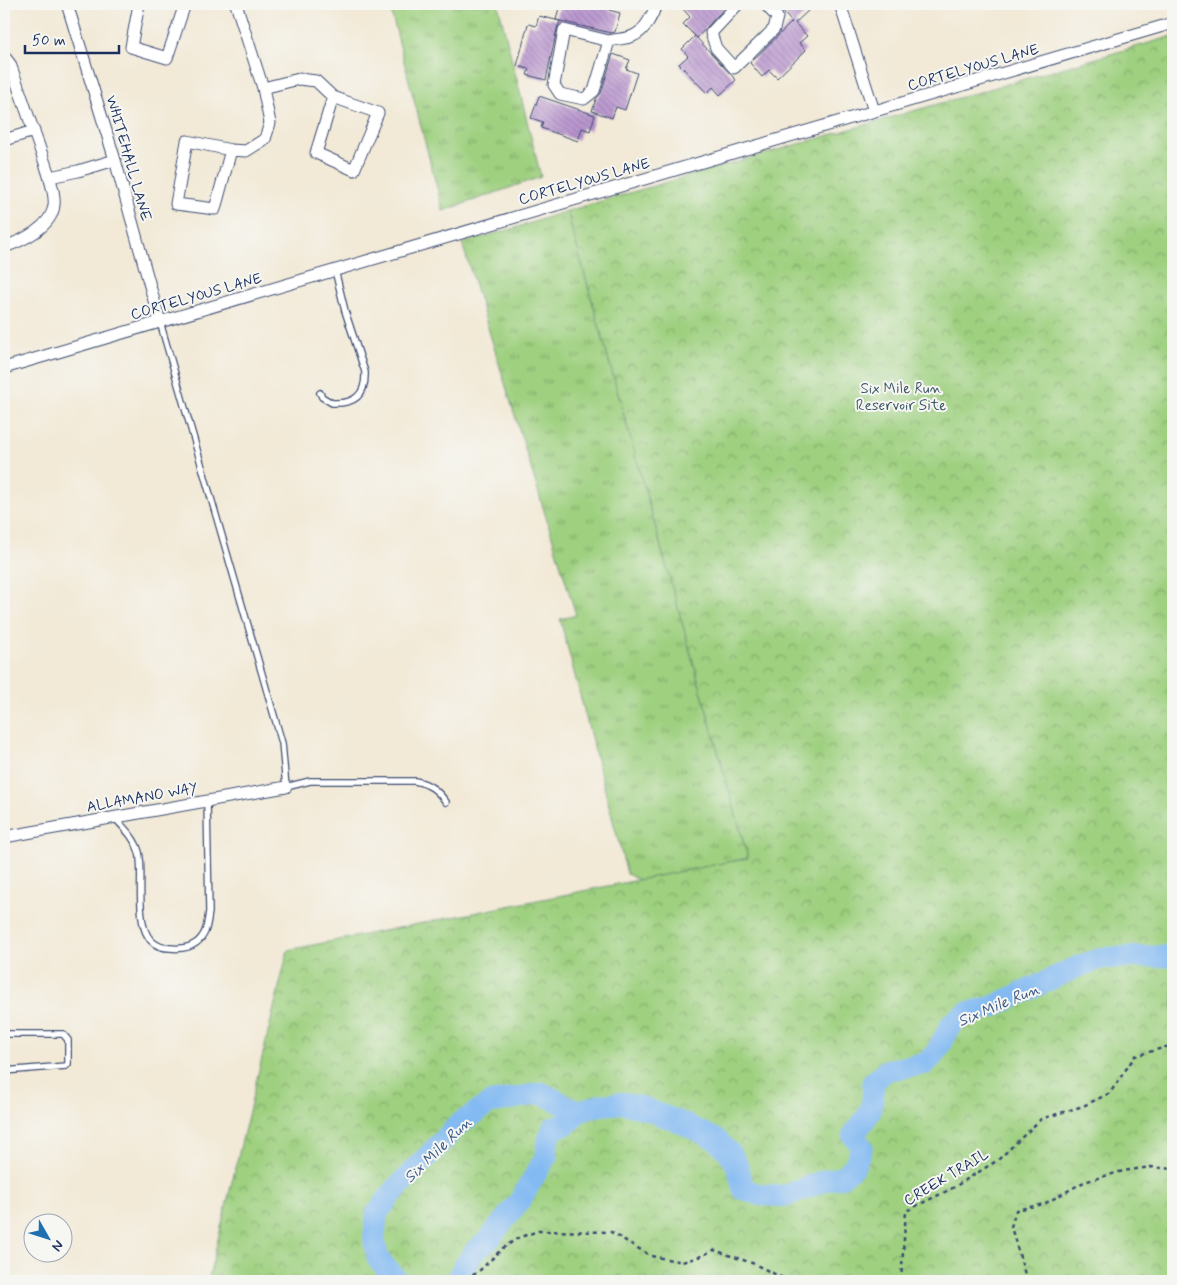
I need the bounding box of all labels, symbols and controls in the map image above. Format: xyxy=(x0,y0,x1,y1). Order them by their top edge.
scale bar xyxy=(25,22,119,54)
text: 50 m xyxy=(32,31,66,51)
street label: CORTELYOUS LANE xyxy=(905,40,1042,96)
street label: WHITEHALL LANE xyxy=(101,93,156,224)
street label: CORTELYOUS LANE xyxy=(516,154,653,210)
street label: CORTELYOUS LANE xyxy=(128,269,265,325)
park label: Six Mile Run Reservoir Site xyxy=(856,379,946,416)
street label: ALLAMANO WAY xyxy=(85,778,199,818)
water label: Six Mile Run xyxy=(955,979,1043,1032)
water label: Six Mile Run xyxy=(400,1112,477,1188)
street label: CREEK TRAIL xyxy=(900,1145,993,1211)
north arrow xyxy=(22,1212,72,1262)
text: N xyxy=(47,1236,67,1255)

